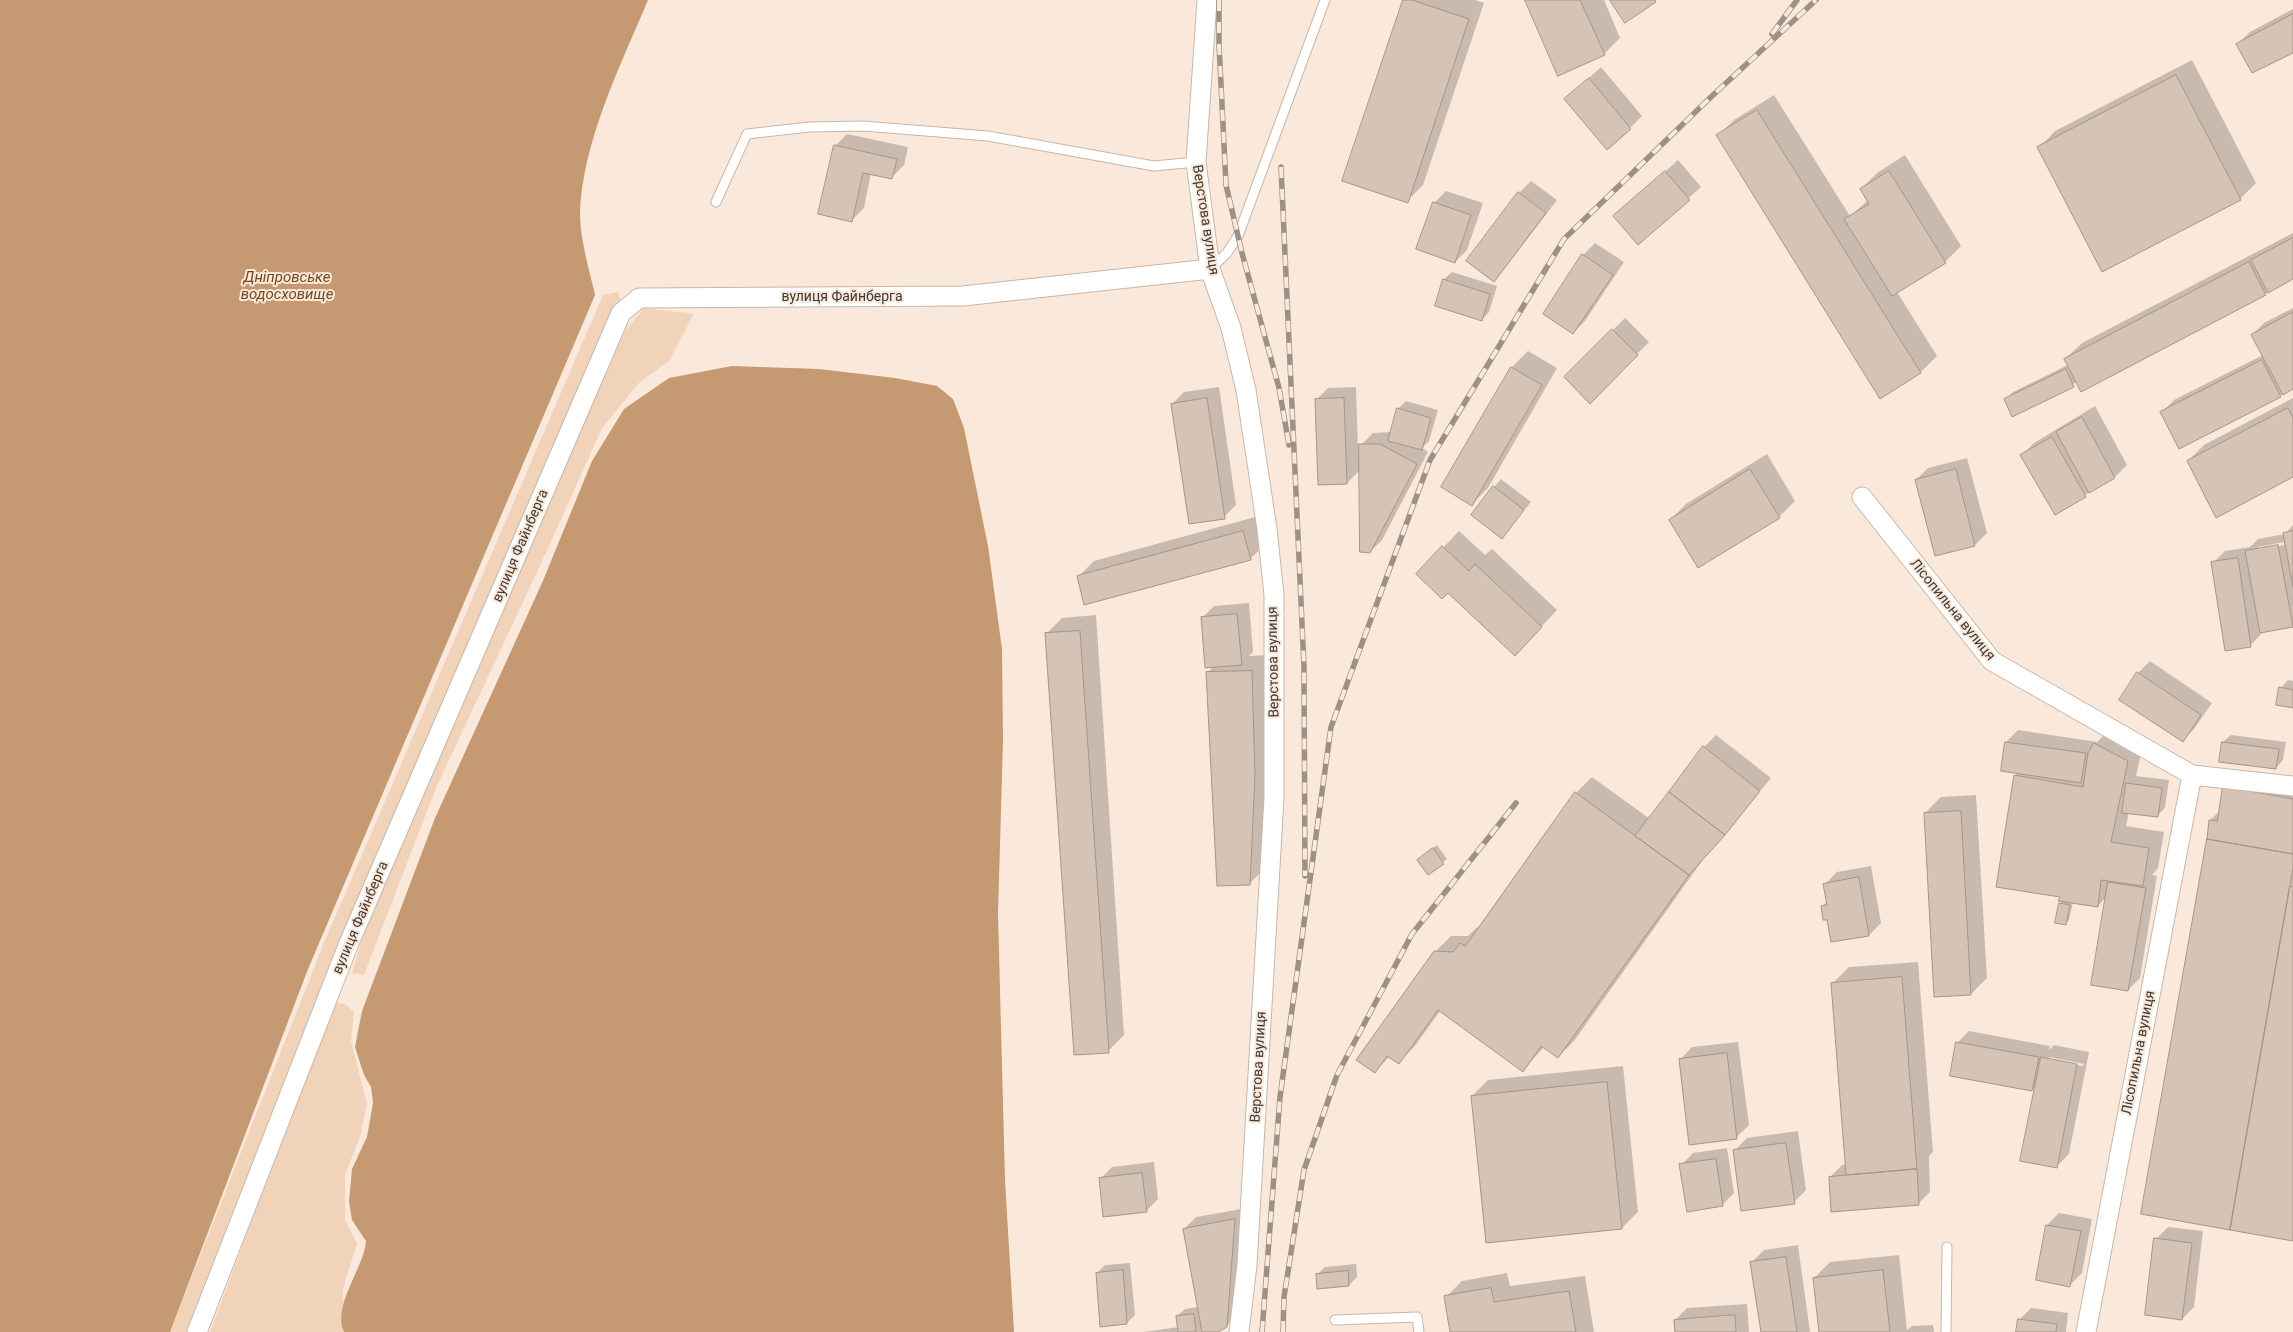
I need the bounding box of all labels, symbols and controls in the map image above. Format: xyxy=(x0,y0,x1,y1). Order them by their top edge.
street label: Верстова вулиця xyxy=(1188,164,1222,276)
water label: Дніпровське водосховище xyxy=(241,269,333,304)
street label: вулиця Файнберга xyxy=(781,289,903,305)
street label: вулиця Файнберга xyxy=(490,487,552,605)
street label: Лісопильна вулиця xyxy=(1906,556,1998,664)
street label: Верстова вулиця xyxy=(1265,606,1283,718)
street label: вулиця Файнберга xyxy=(330,859,392,977)
street label: Лісопильна вулиця xyxy=(2119,989,2159,1117)
street label: Верстова вулиця xyxy=(1248,1011,1270,1123)

